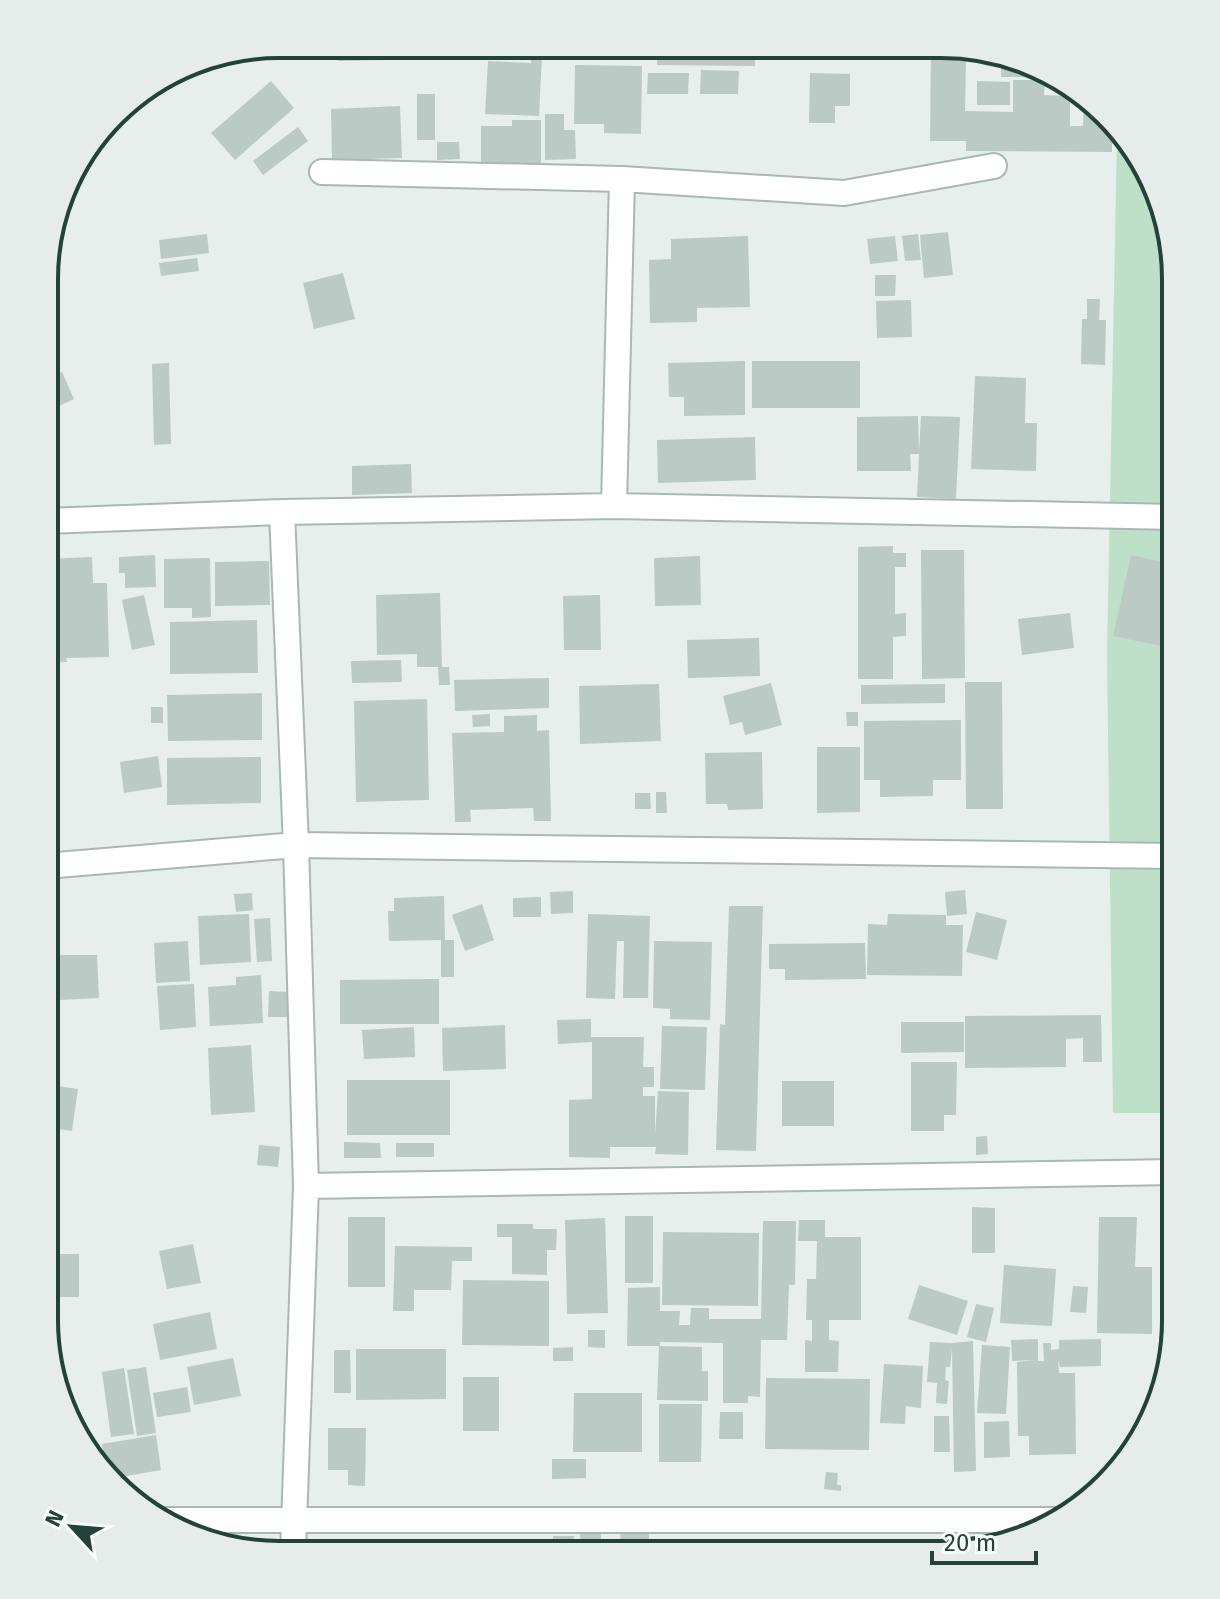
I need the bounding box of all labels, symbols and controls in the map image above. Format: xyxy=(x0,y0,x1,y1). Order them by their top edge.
north arrow xyxy=(32,1487,112,1567)
text: N xyxy=(39,1506,70,1531)
scale bar xyxy=(932,1515,1036,1565)
text: 20 m xyxy=(944,1529,996,1557)

